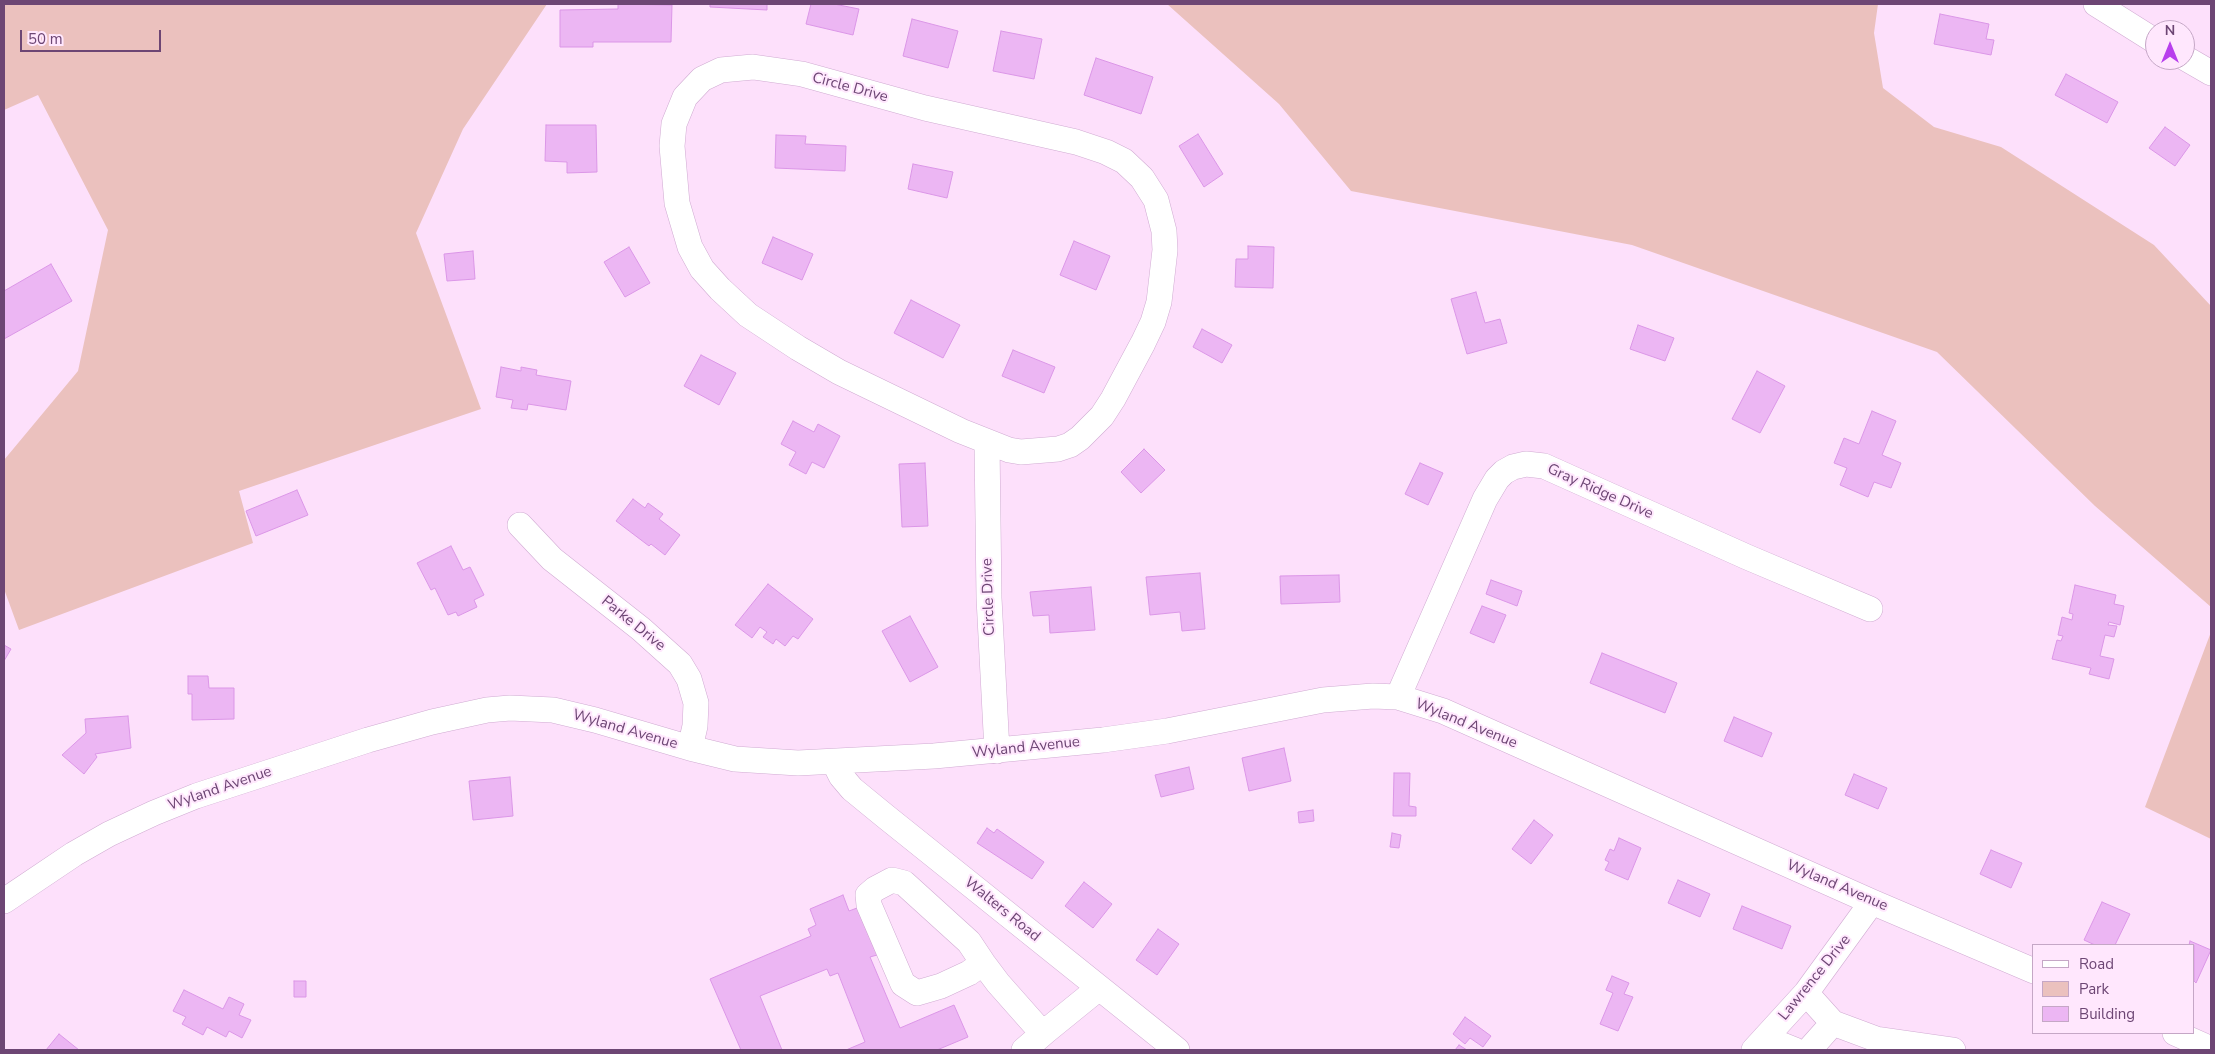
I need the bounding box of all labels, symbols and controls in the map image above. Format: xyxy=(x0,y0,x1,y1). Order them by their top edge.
scale bar xyxy=(22,20,164,52)
north arrow xyxy=(2145,20,2195,70)
text: N xyxy=(2165,21,2175,40)
text: 50 m xyxy=(28,29,63,49)
street label: Circle Drive xyxy=(810,69,890,107)
street label: Gray Ridge Drive xyxy=(1544,461,1656,523)
street label: Circle Drive xyxy=(979,558,999,636)
street label: Parke Drive xyxy=(597,593,669,655)
street label: Wyland Avenue xyxy=(1412,695,1520,753)
street label: Wyland Avenue xyxy=(570,706,680,754)
street label: Wyland Avenue xyxy=(971,733,1081,763)
street label: Wyland Avenue xyxy=(166,763,274,815)
street label: Wyland Avenue xyxy=(1784,857,1890,915)
street label: Walters Road xyxy=(960,874,1044,946)
street label: Lawrence Drive xyxy=(1775,932,1855,1024)
legend xyxy=(2032,944,2195,1034)
text: Road xyxy=(2079,954,2114,974)
text: Park xyxy=(2079,979,2109,999)
text: Building xyxy=(2079,1004,2135,1024)

